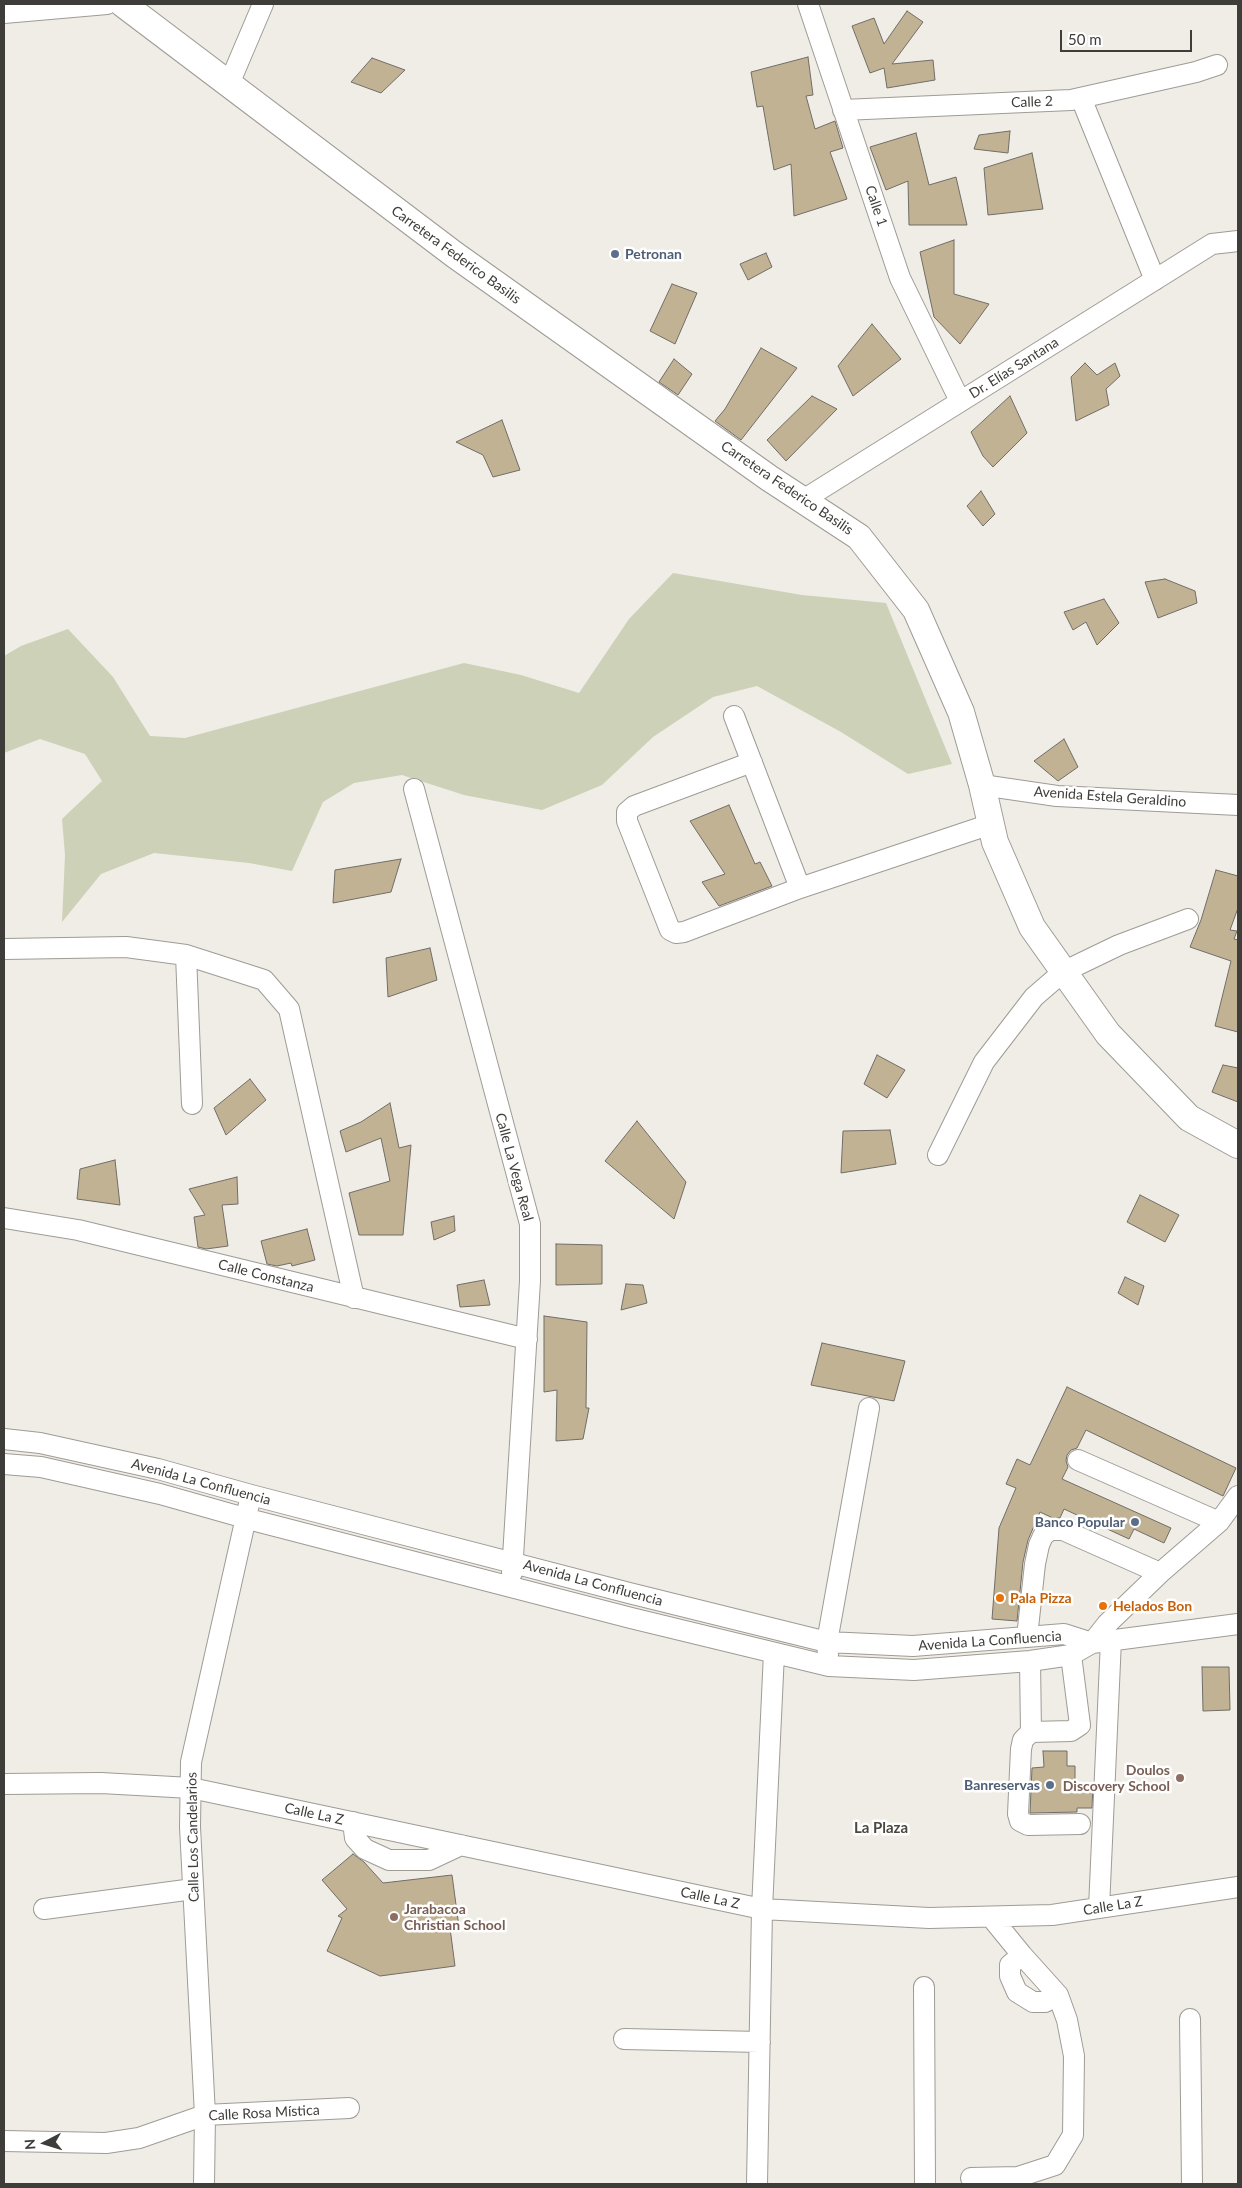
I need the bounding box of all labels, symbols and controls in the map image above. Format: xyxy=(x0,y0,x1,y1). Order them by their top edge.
scale bar xyxy=(1062,20,1194,52)
text: 50 m xyxy=(1068,30,1102,48)
street label: Calle 2 xyxy=(1011,93,1053,111)
street label: Calle 1 xyxy=(861,183,891,229)
street label: Carretera Federico Basilis xyxy=(388,202,524,308)
place label: Petronan xyxy=(625,246,682,262)
marker: Petronan xyxy=(609,248,621,260)
street label: Dr. Elías Santana xyxy=(966,334,1062,402)
street label: Carretera Federico Basilis xyxy=(718,437,856,539)
street label: Avenida Estela Geraldino xyxy=(1033,783,1187,811)
street label: Calle La Vega Real xyxy=(491,1111,537,1223)
street label: Calle Constanza xyxy=(216,1256,316,1296)
street label: Avenida La Confluencia xyxy=(129,1455,273,1509)
place label: Banco Popular xyxy=(1035,1514,1125,1530)
marker: Banco Popular xyxy=(1129,1516,1141,1528)
street label: Avenida La Confluencia xyxy=(521,1556,665,1610)
place label: Pala Pizza xyxy=(1010,1590,1072,1606)
marker: Pala Pizza xyxy=(994,1592,1006,1604)
place label: Helados Bon xyxy=(1113,1598,1192,1614)
marker: Helados Bon xyxy=(1097,1600,1109,1612)
street label: Avenida La Confluencia xyxy=(918,1628,1062,1654)
place label: Doulos Discovery School xyxy=(1063,1762,1170,1794)
street label: Calle Los Candelarios xyxy=(183,1772,203,1902)
marker: Doulos Discovery School xyxy=(1174,1772,1186,1784)
place label: Banreservas xyxy=(964,1777,1040,1793)
marker: Banreservas xyxy=(1044,1779,1056,1791)
street label: Calle La Z xyxy=(283,1800,345,1828)
district label: La Plaza xyxy=(854,1819,908,1837)
street label: Calle La Z xyxy=(679,1884,741,1912)
street label: Calle La Z xyxy=(1082,1893,1144,1919)
place label: Jarabacoa Christian School xyxy=(404,1901,505,1934)
marker: Jarabacoa Christian School xyxy=(388,1911,400,1923)
street label: Calle Rosa Mística xyxy=(208,2102,320,2124)
north arrow xyxy=(20,2118,70,2168)
text: N xyxy=(21,2138,38,2150)

